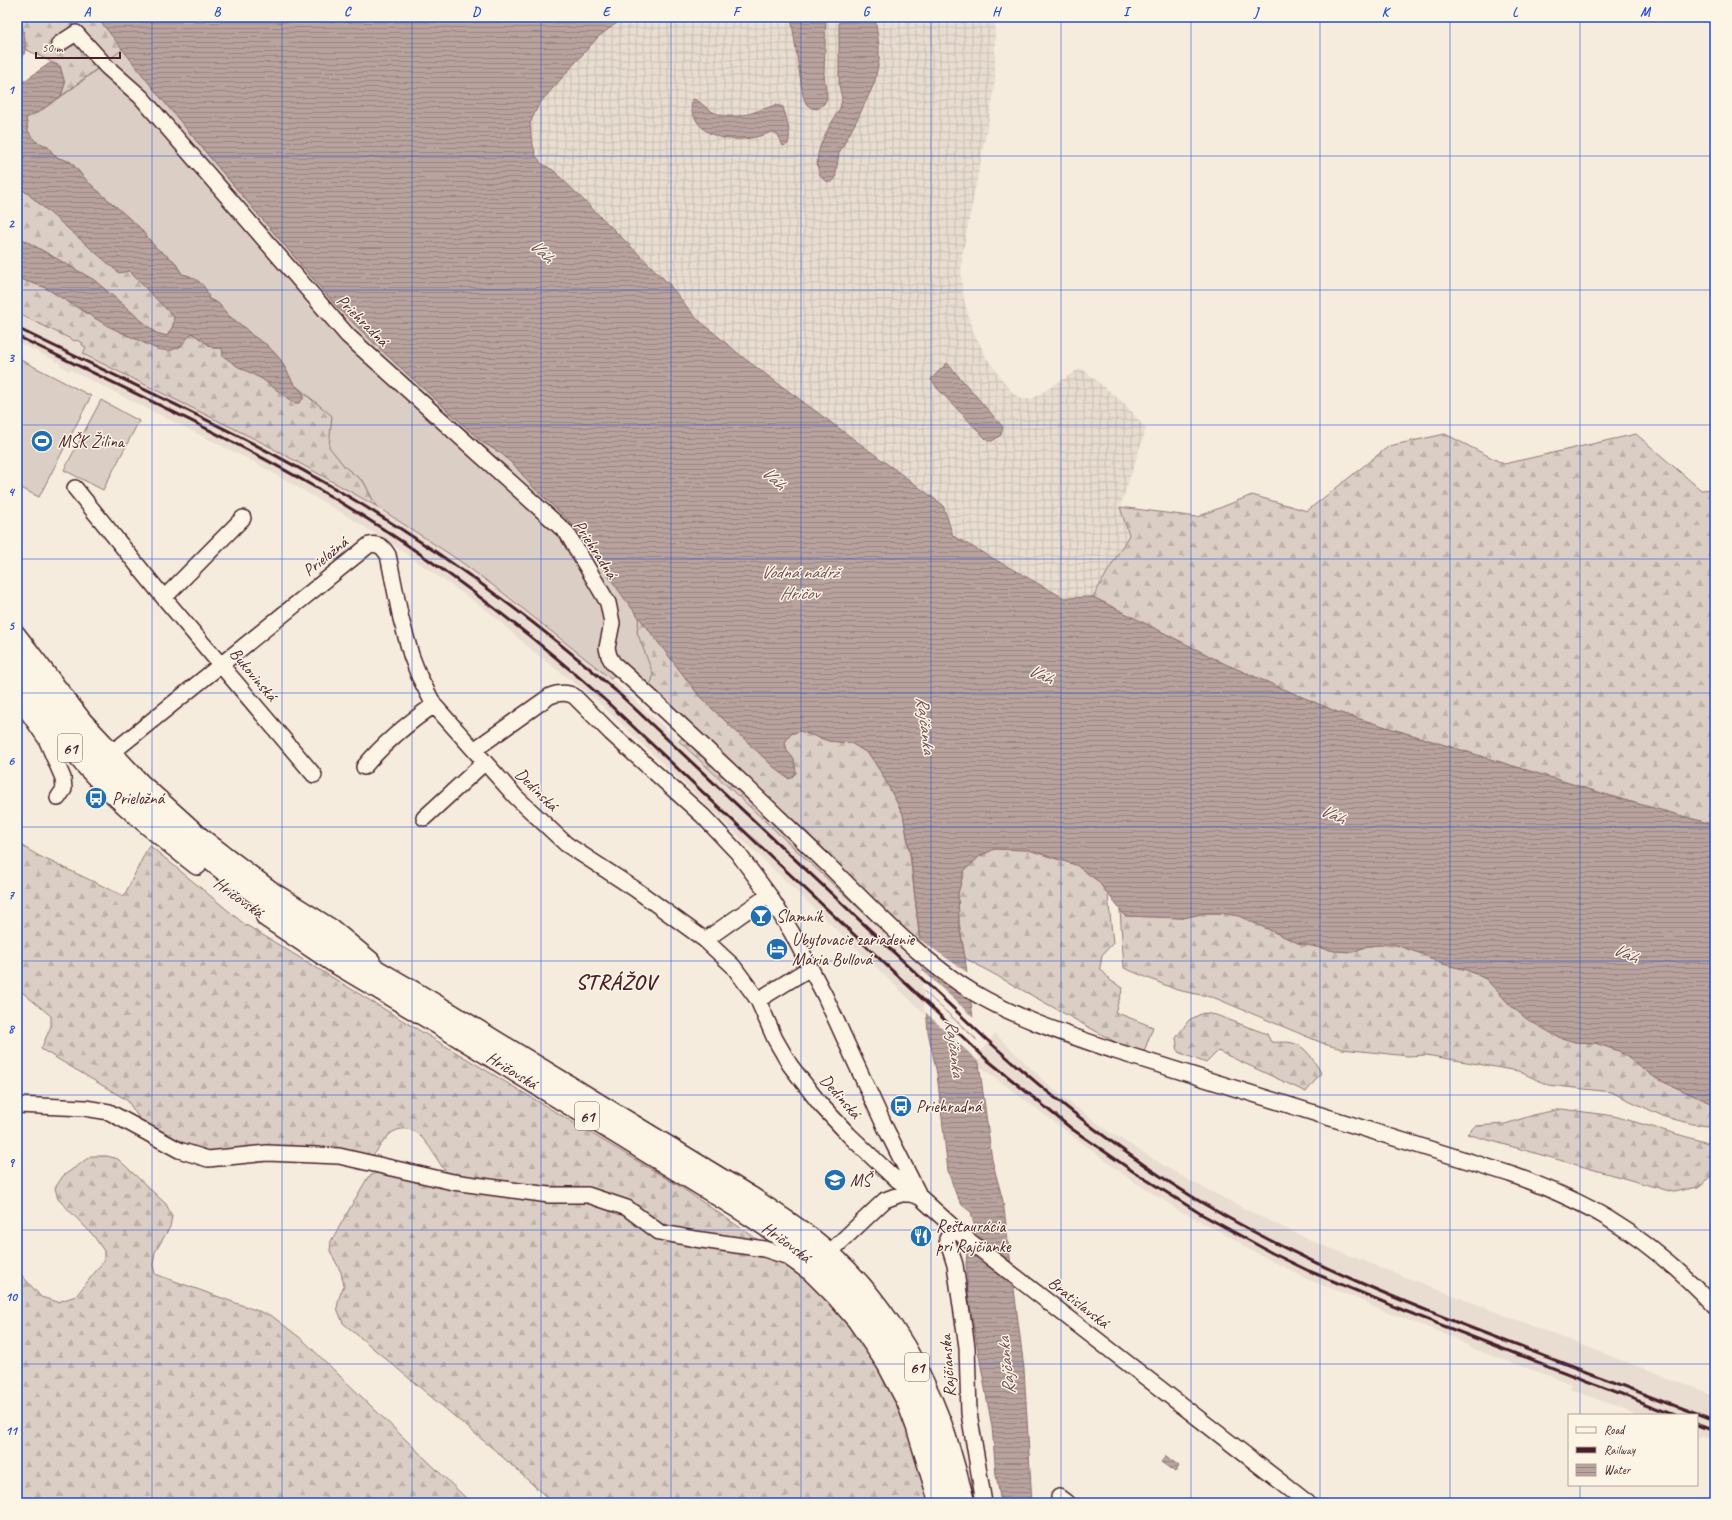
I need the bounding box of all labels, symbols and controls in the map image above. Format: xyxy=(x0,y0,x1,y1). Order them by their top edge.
text: A xyxy=(84,4,92,20)
text: B xyxy=(214,4,222,20)
text: C xyxy=(344,4,352,20)
text: D xyxy=(472,4,481,20)
text: E xyxy=(603,4,612,20)
text: F xyxy=(733,4,742,20)
text: G xyxy=(863,4,871,20)
text: H xyxy=(992,4,1002,20)
text: I xyxy=(1123,4,1132,20)
text: J xyxy=(1253,4,1260,20)
text: K xyxy=(1382,4,1392,20)
text: L xyxy=(1512,4,1519,20)
text: M xyxy=(1640,4,1651,20)
scale bar xyxy=(36,34,120,60)
text: 50 m xyxy=(42,40,64,56)
text: 1 xyxy=(8,82,16,98)
text: 2 xyxy=(8,216,15,232)
water label: Váh xyxy=(525,234,560,269)
street label: Priehradná xyxy=(332,290,394,352)
text: 3 xyxy=(8,350,15,366)
sports icon: MŠK Žilina xyxy=(29,428,55,454)
place label: MŠK Žilina xyxy=(58,431,126,452)
water label: Váh xyxy=(757,461,792,496)
text: 4 xyxy=(8,484,16,500)
street label: Priehradná xyxy=(569,516,623,584)
street label: Prieložná xyxy=(298,531,353,581)
water label: Vodná nádrž Hričov xyxy=(760,561,843,604)
text: 5 xyxy=(8,618,15,634)
street label: Bukovinská xyxy=(225,643,283,707)
water label: Váh xyxy=(1025,659,1059,690)
water label: Rajčanka xyxy=(912,695,941,756)
road number: 61 xyxy=(58,734,82,762)
text: 6 xyxy=(8,753,15,769)
street label: Dedinská xyxy=(511,763,564,816)
bus stop icon: Prieložná xyxy=(83,785,109,811)
place label: Prieložná xyxy=(112,788,166,809)
water label: Váh xyxy=(1317,799,1351,830)
street label: Hričovská xyxy=(210,872,269,923)
text: 7 xyxy=(8,887,15,903)
bar icon: Slamník xyxy=(748,903,774,929)
place label: Slamník xyxy=(776,906,824,927)
place label: Ubytovacie zariadenie Mária Bullová xyxy=(792,929,916,970)
hotel icon: Ubytovacie zariadenie Mária Bullová xyxy=(764,936,790,962)
water label: Váh xyxy=(1610,938,1644,969)
district label: STRÁŽOV xyxy=(576,969,660,995)
water label: Rajčanka xyxy=(941,1018,970,1079)
text: 8 xyxy=(8,1021,16,1037)
street label: Hričovská xyxy=(483,1047,543,1095)
street label: Dedinská xyxy=(815,1070,867,1124)
bus stop icon: Priehradná xyxy=(888,1093,914,1119)
place label: Priehradná xyxy=(916,1096,983,1117)
road number: 61 xyxy=(575,1102,599,1130)
text: 9 xyxy=(8,1155,15,1171)
school or university icon: MŠ xyxy=(822,1167,848,1193)
place label: MŠ xyxy=(850,1170,874,1191)
place label: Reštaurácia pri Rajčianke xyxy=(936,1216,1012,1257)
street label: Hričovská xyxy=(758,1217,817,1268)
restaurant icon: Reštaurácia pri Rajčianke xyxy=(908,1223,934,1249)
street label: Bratislavská xyxy=(1044,1272,1115,1334)
text: 10 xyxy=(5,1289,18,1305)
street label: Rajčianska xyxy=(935,1332,960,1398)
water label: Rajčanka xyxy=(992,1335,1020,1396)
road number: 61 xyxy=(905,1353,929,1381)
legend xyxy=(1568,1414,1698,1486)
text: Road xyxy=(1604,1422,1626,1438)
text: 11 xyxy=(5,1423,19,1439)
text: Railway xyxy=(1604,1442,1636,1458)
text: Water xyxy=(1604,1462,1632,1478)

